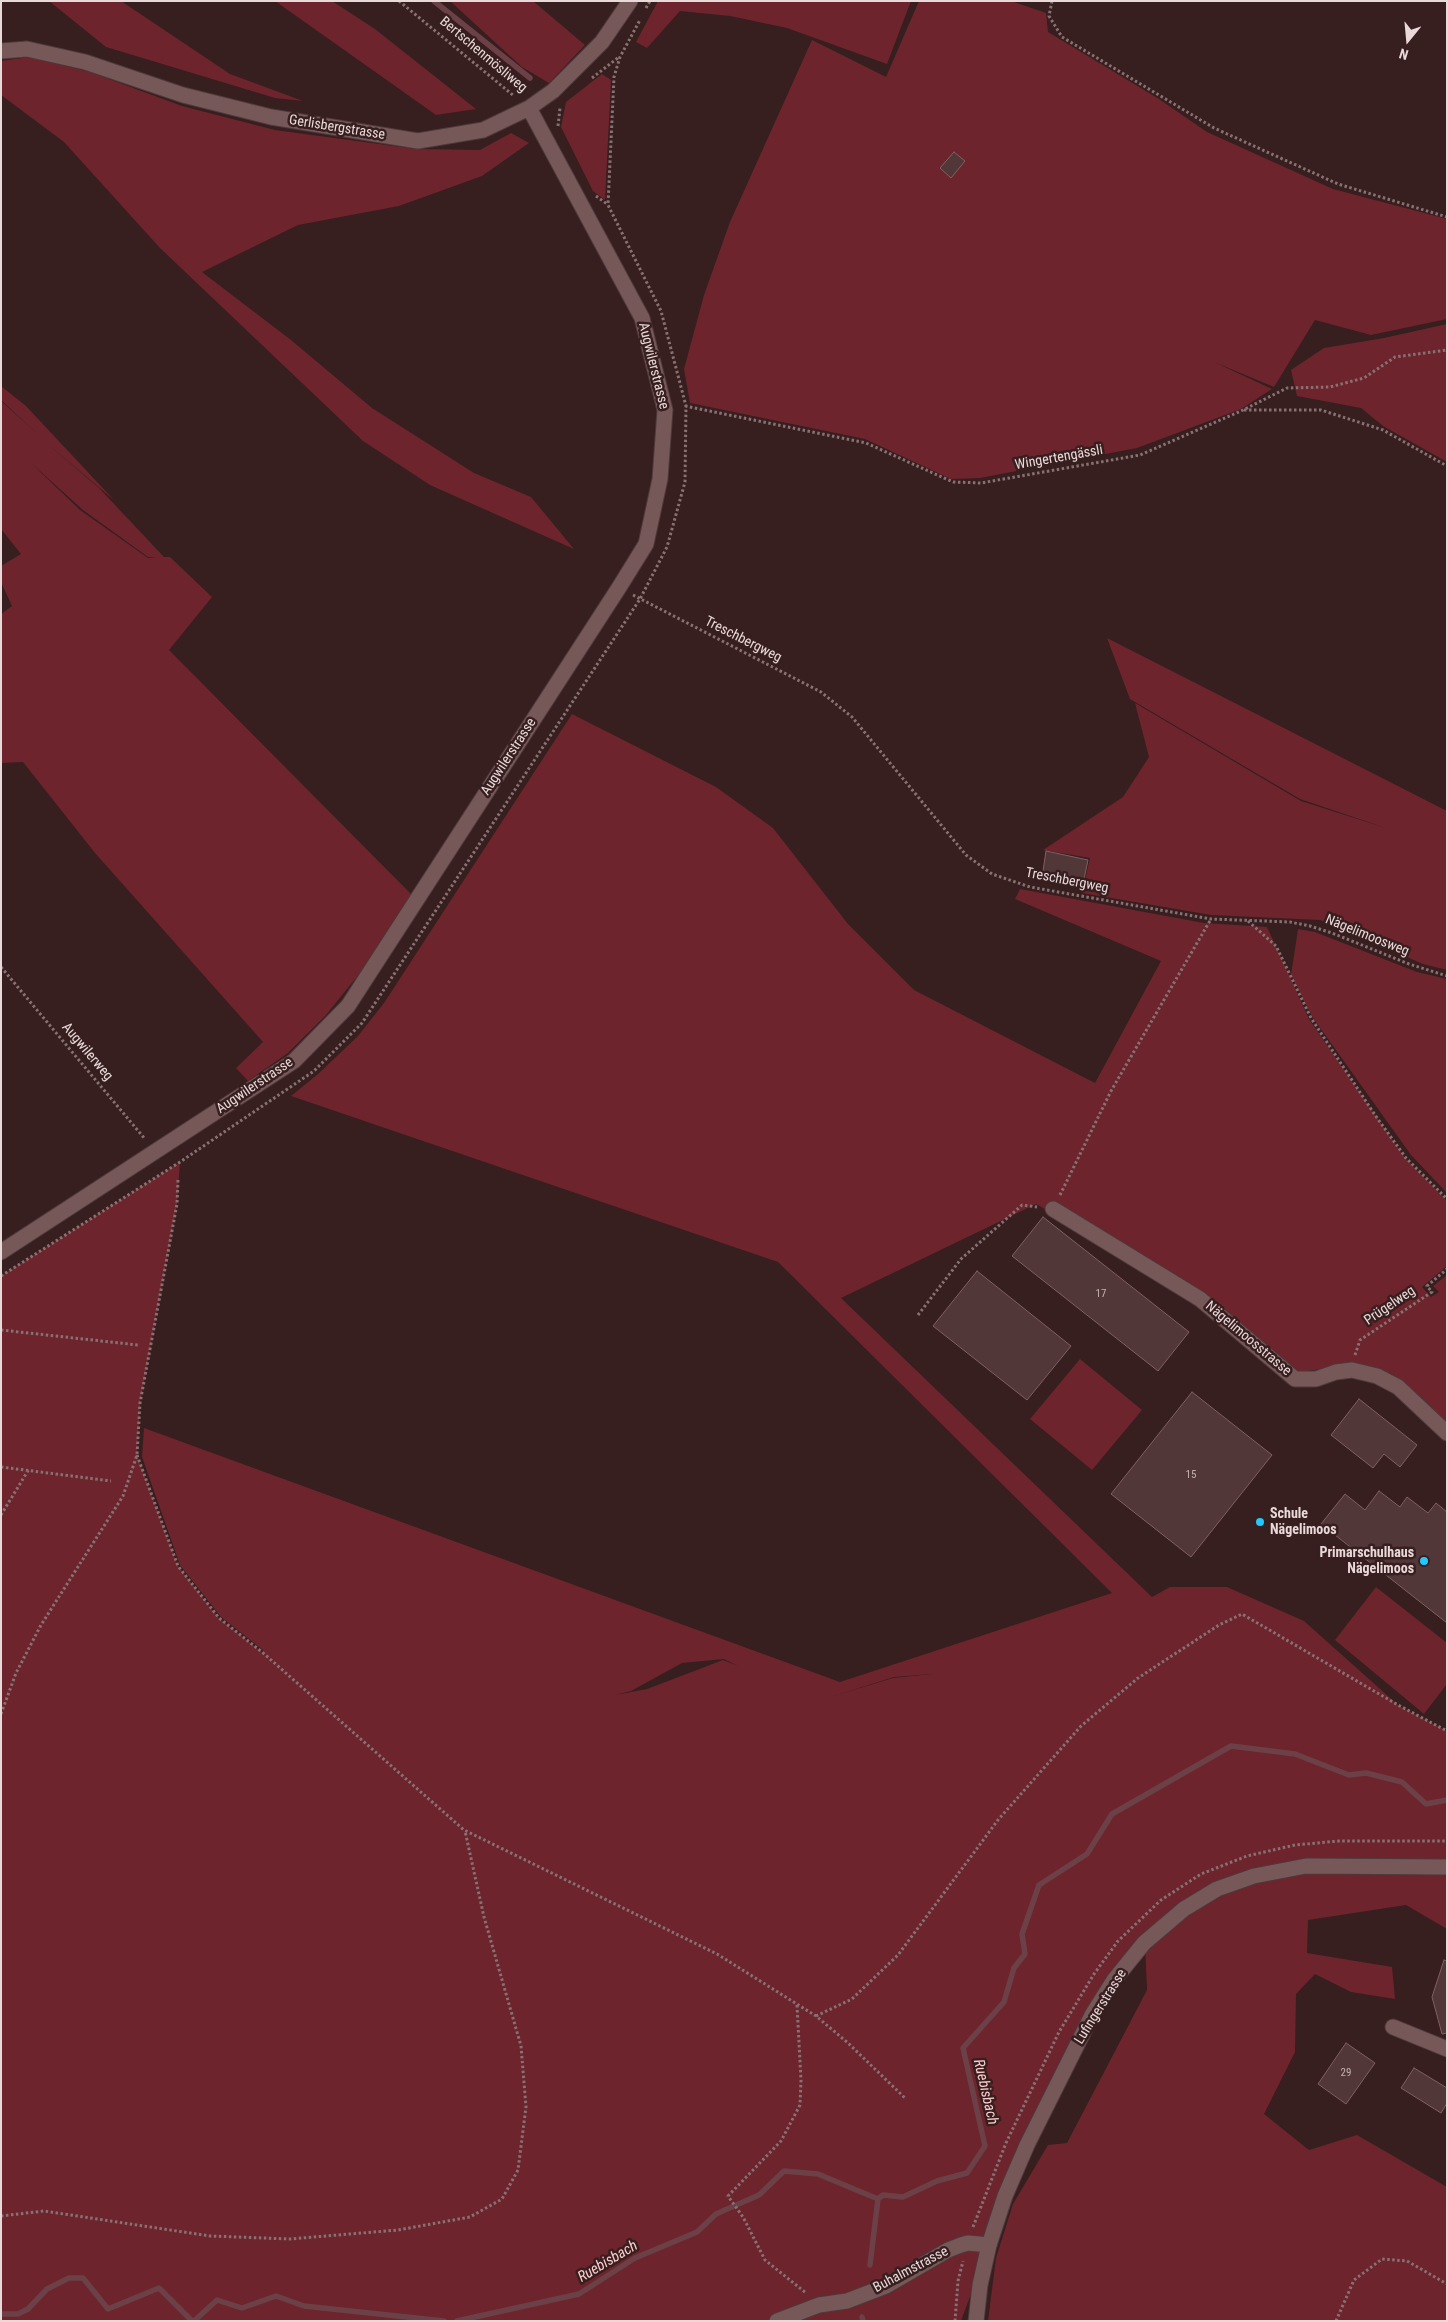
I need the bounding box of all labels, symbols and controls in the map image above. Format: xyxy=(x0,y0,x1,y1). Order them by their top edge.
street label: Bertschenmösliweg xyxy=(436,14,530,96)
north arrow xyxy=(1383,15,1433,65)
text: N xyxy=(1397,45,1410,63)
street label: Gerlisbergstrasse xyxy=(288,112,386,144)
street label: Augwilerstrasse xyxy=(634,321,672,411)
street label: Wingertengässli xyxy=(1014,442,1104,474)
street label: Treschbergweg xyxy=(702,613,784,667)
street label: Augwilerstrasse xyxy=(478,715,540,799)
street label: Treschbergweg xyxy=(1024,865,1110,897)
street label: Nägelimoosweg xyxy=(1323,912,1411,960)
street label: Augwilerweg xyxy=(58,1020,116,1084)
street label: Augwilerstrasse xyxy=(214,1054,296,1118)
street label: Prügelweg xyxy=(1361,1283,1419,1329)
house number: 17 xyxy=(1096,1287,1106,1301)
street label: Nägelimoosstrasse xyxy=(1202,1298,1294,1380)
house number: 15 xyxy=(1186,1468,1196,1482)
place label: Schule Nägelimoos xyxy=(1270,1506,1337,1538)
marker: Schule Nägelimoos xyxy=(1254,1516,1266,1528)
place label: Primarschulhaus Nägelimoos xyxy=(1319,1545,1414,1578)
marker: Primarschulhaus Nägelimoos xyxy=(1418,1555,1430,1567)
street label: Lufingerstrasse xyxy=(1071,1966,1131,2048)
water label: Ruebisbach xyxy=(969,2058,1001,2126)
house number: 29 xyxy=(1341,2066,1351,2080)
water label: Ruebisbach xyxy=(575,2237,641,2287)
street label: Buhalmstrasse xyxy=(871,2243,951,2297)

